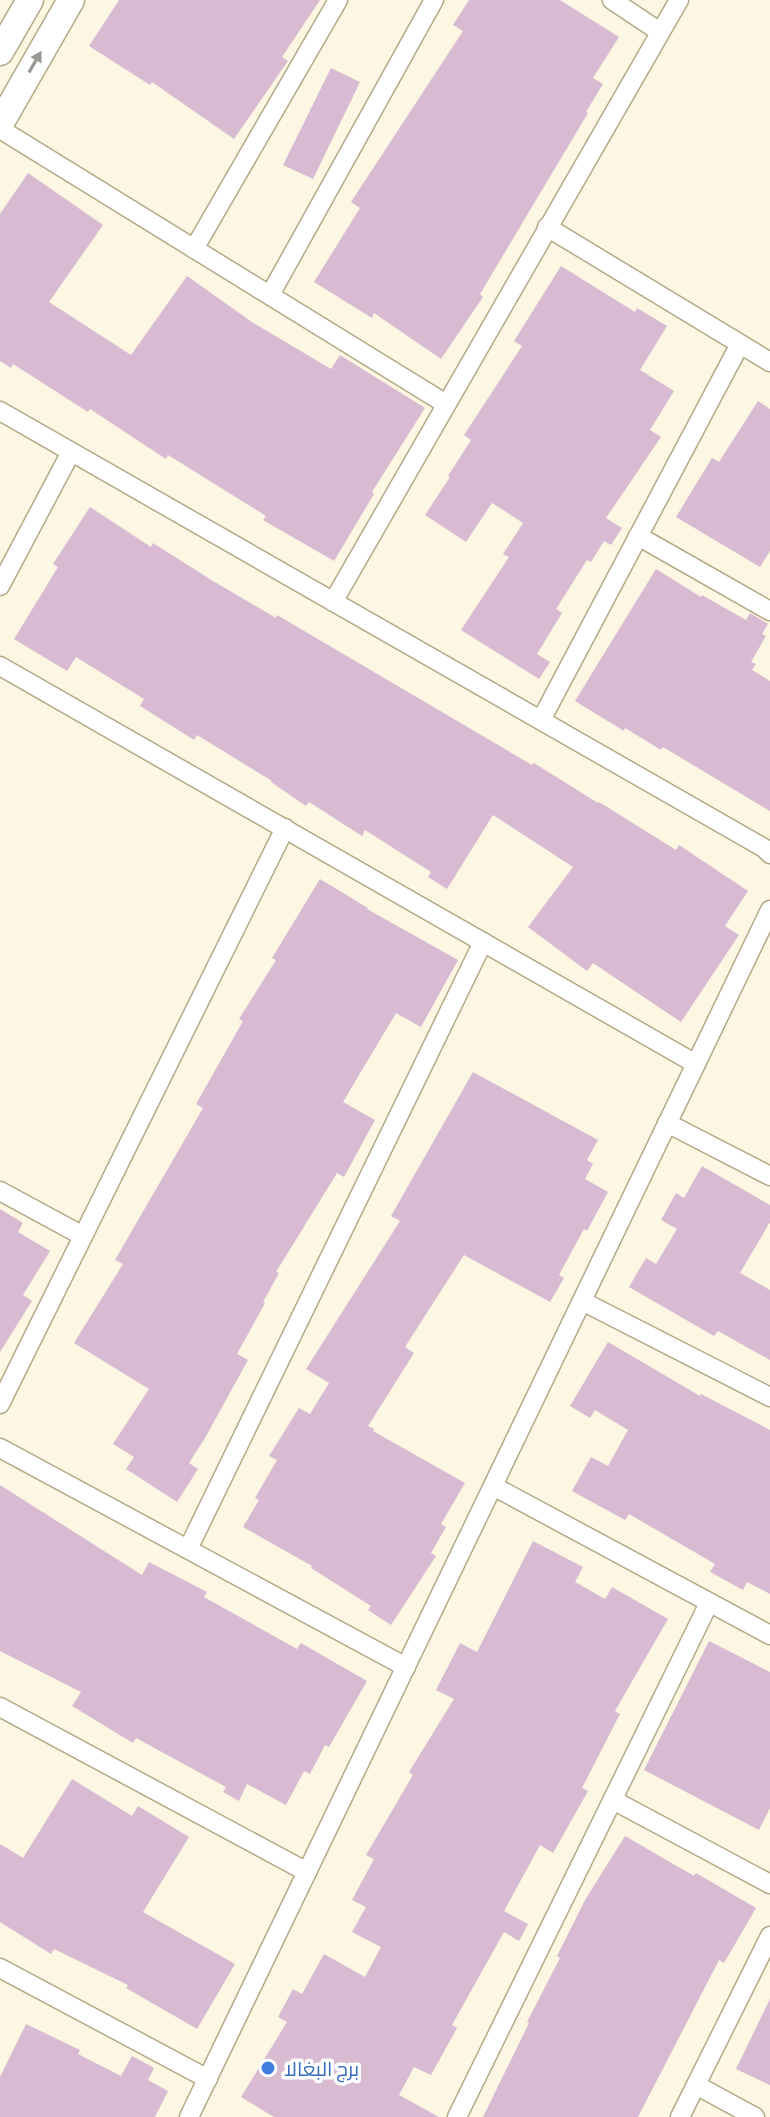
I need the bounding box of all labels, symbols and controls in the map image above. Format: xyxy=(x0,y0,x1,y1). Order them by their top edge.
one-way arrow xyxy=(28,51,42,73)
place label: برج البغالا xyxy=(284,2056,359,2083)
marker: برج البغالا xyxy=(259,2059,277,2077)

